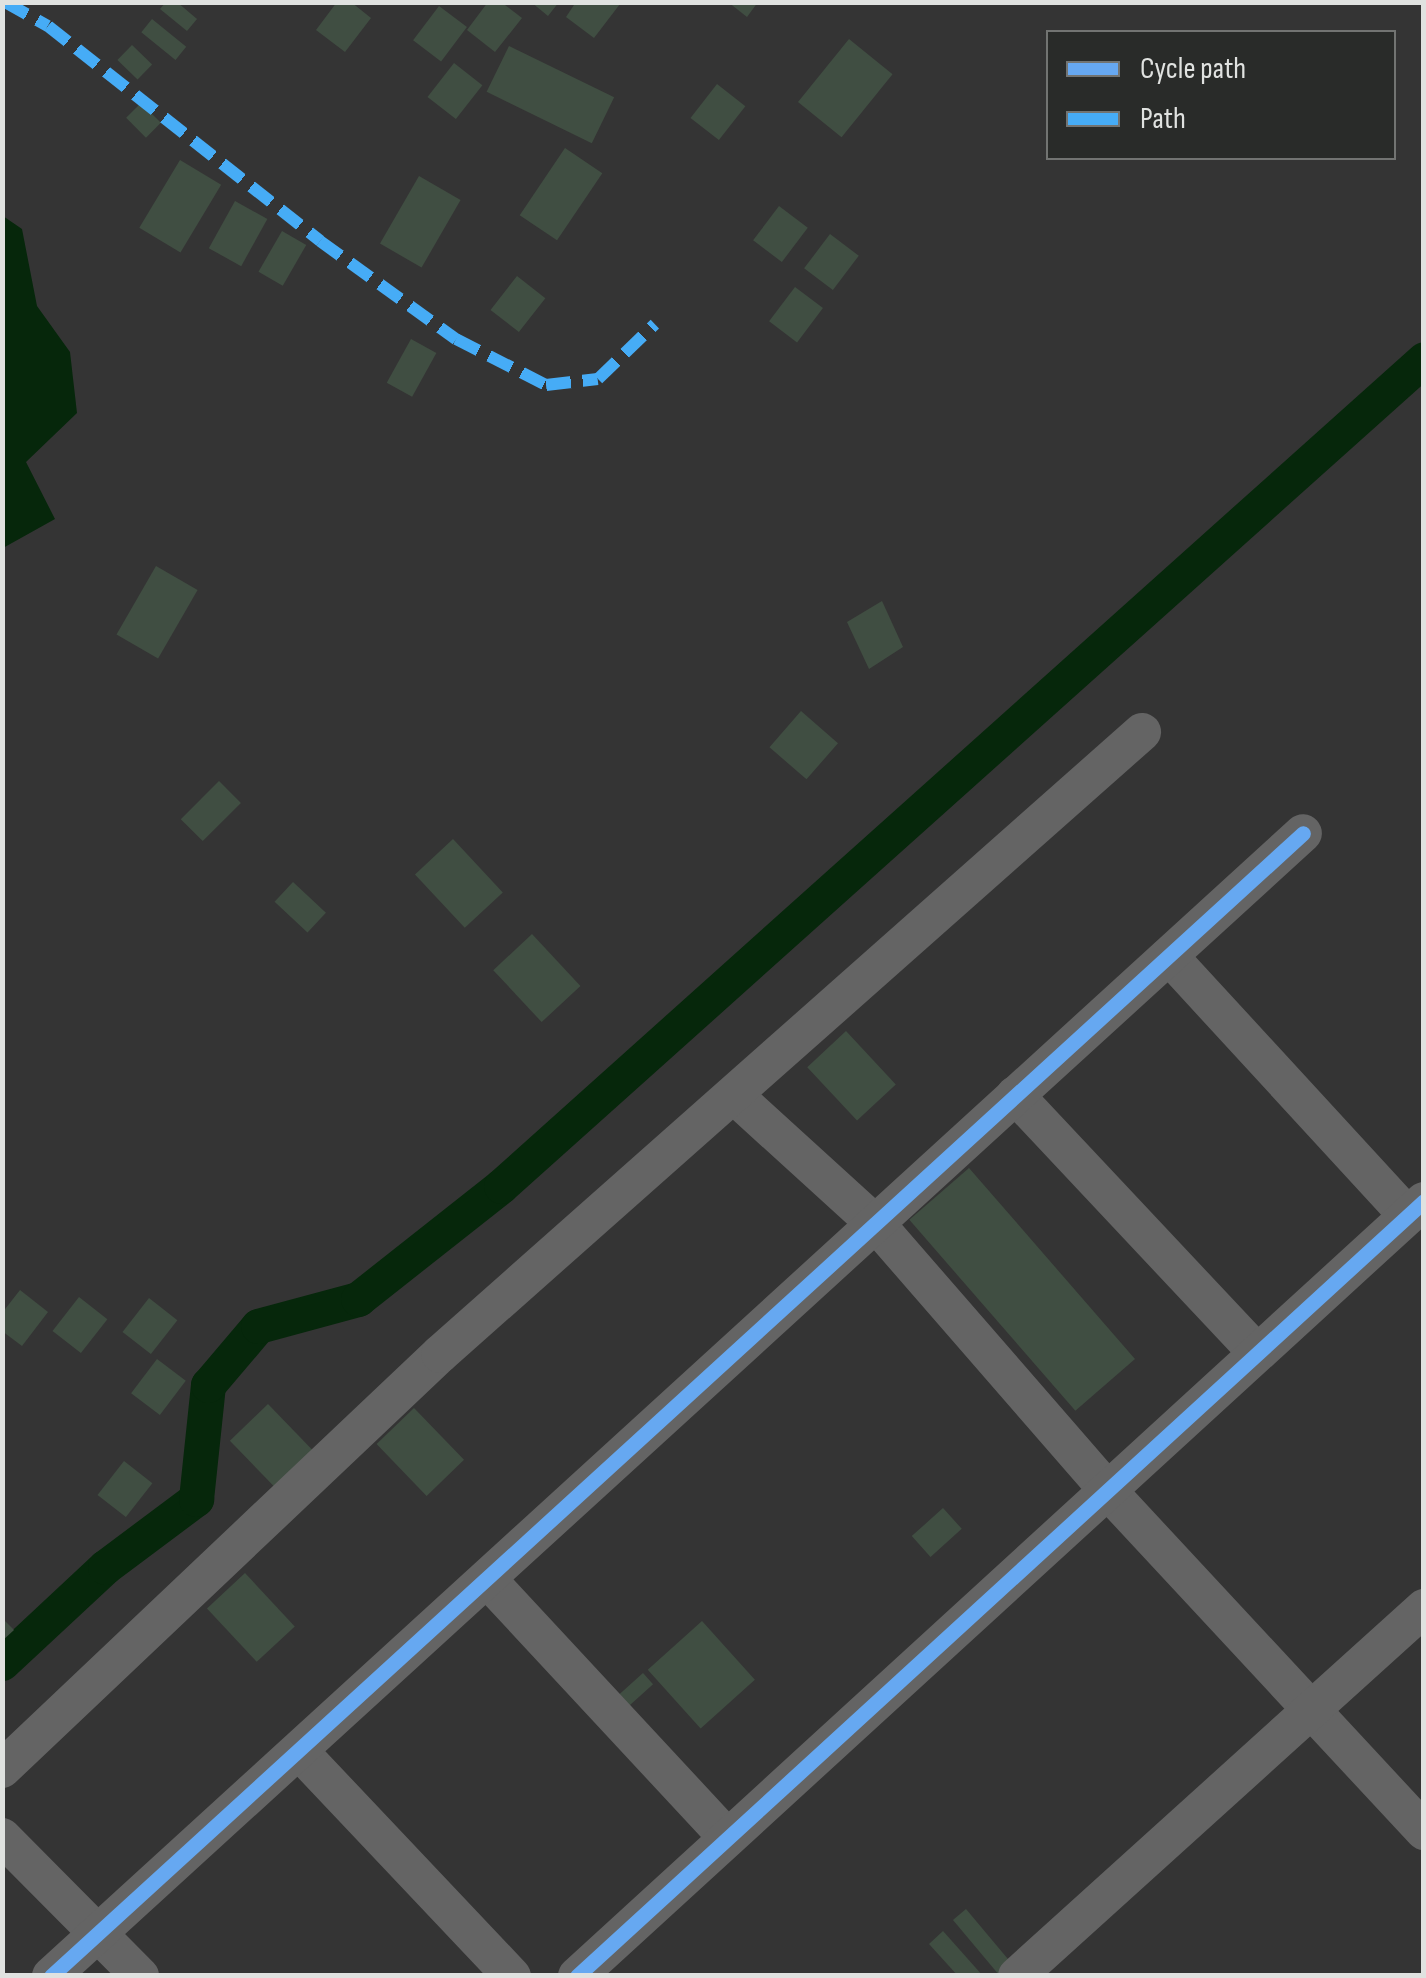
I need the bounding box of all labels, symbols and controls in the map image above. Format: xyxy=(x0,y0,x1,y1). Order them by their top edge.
legend xyxy=(1046,30,1396,160)
text: Cycle path xyxy=(1140,51,1246,87)
text: Path xyxy=(1140,101,1186,137)

